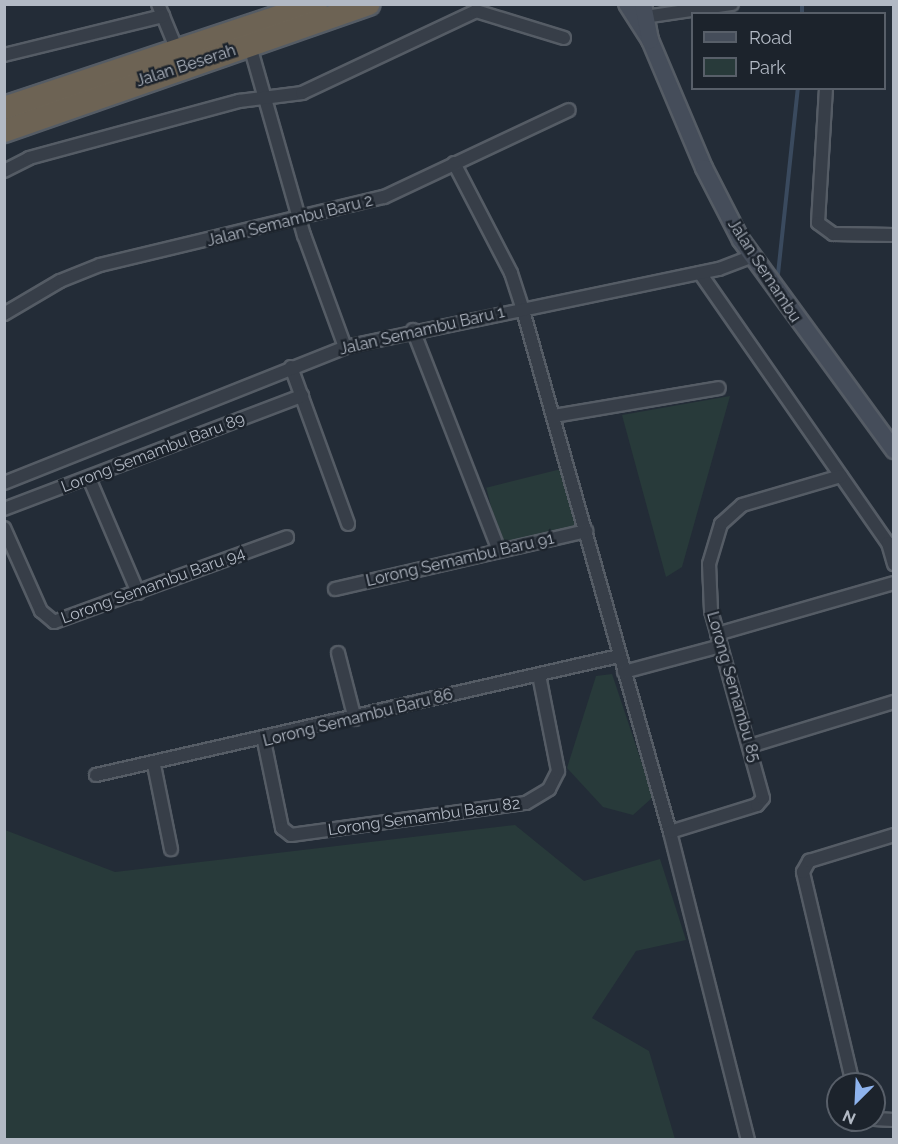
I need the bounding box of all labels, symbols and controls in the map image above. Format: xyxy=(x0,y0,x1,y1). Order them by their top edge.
legend xyxy=(691,12,886,90)
text: Road xyxy=(749,27,792,48)
street label: Jalan Beserah xyxy=(134,41,238,91)
text: Park xyxy=(749,57,786,78)
street label: Jalan Semambu Baru 2 xyxy=(205,191,375,251)
street label: Jalan Semambu xyxy=(723,216,805,326)
street label: Jalan Semambu Baru 1 xyxy=(338,303,506,359)
street label: Lorong Semambu Baru 89 xyxy=(59,409,247,497)
street label: Lorong Semambu Baru 91 xyxy=(364,529,556,591)
street label: Lorong Semambu Baru 94 xyxy=(58,544,248,628)
street label: Lorong Semambu 85 xyxy=(702,610,764,764)
street label: Lorong Semambu Baru 86 xyxy=(261,685,455,751)
street label: Lorong Semambu Baru 82 xyxy=(327,794,521,840)
north arrow xyxy=(826,1072,886,1132)
text: N xyxy=(840,1106,859,1128)

